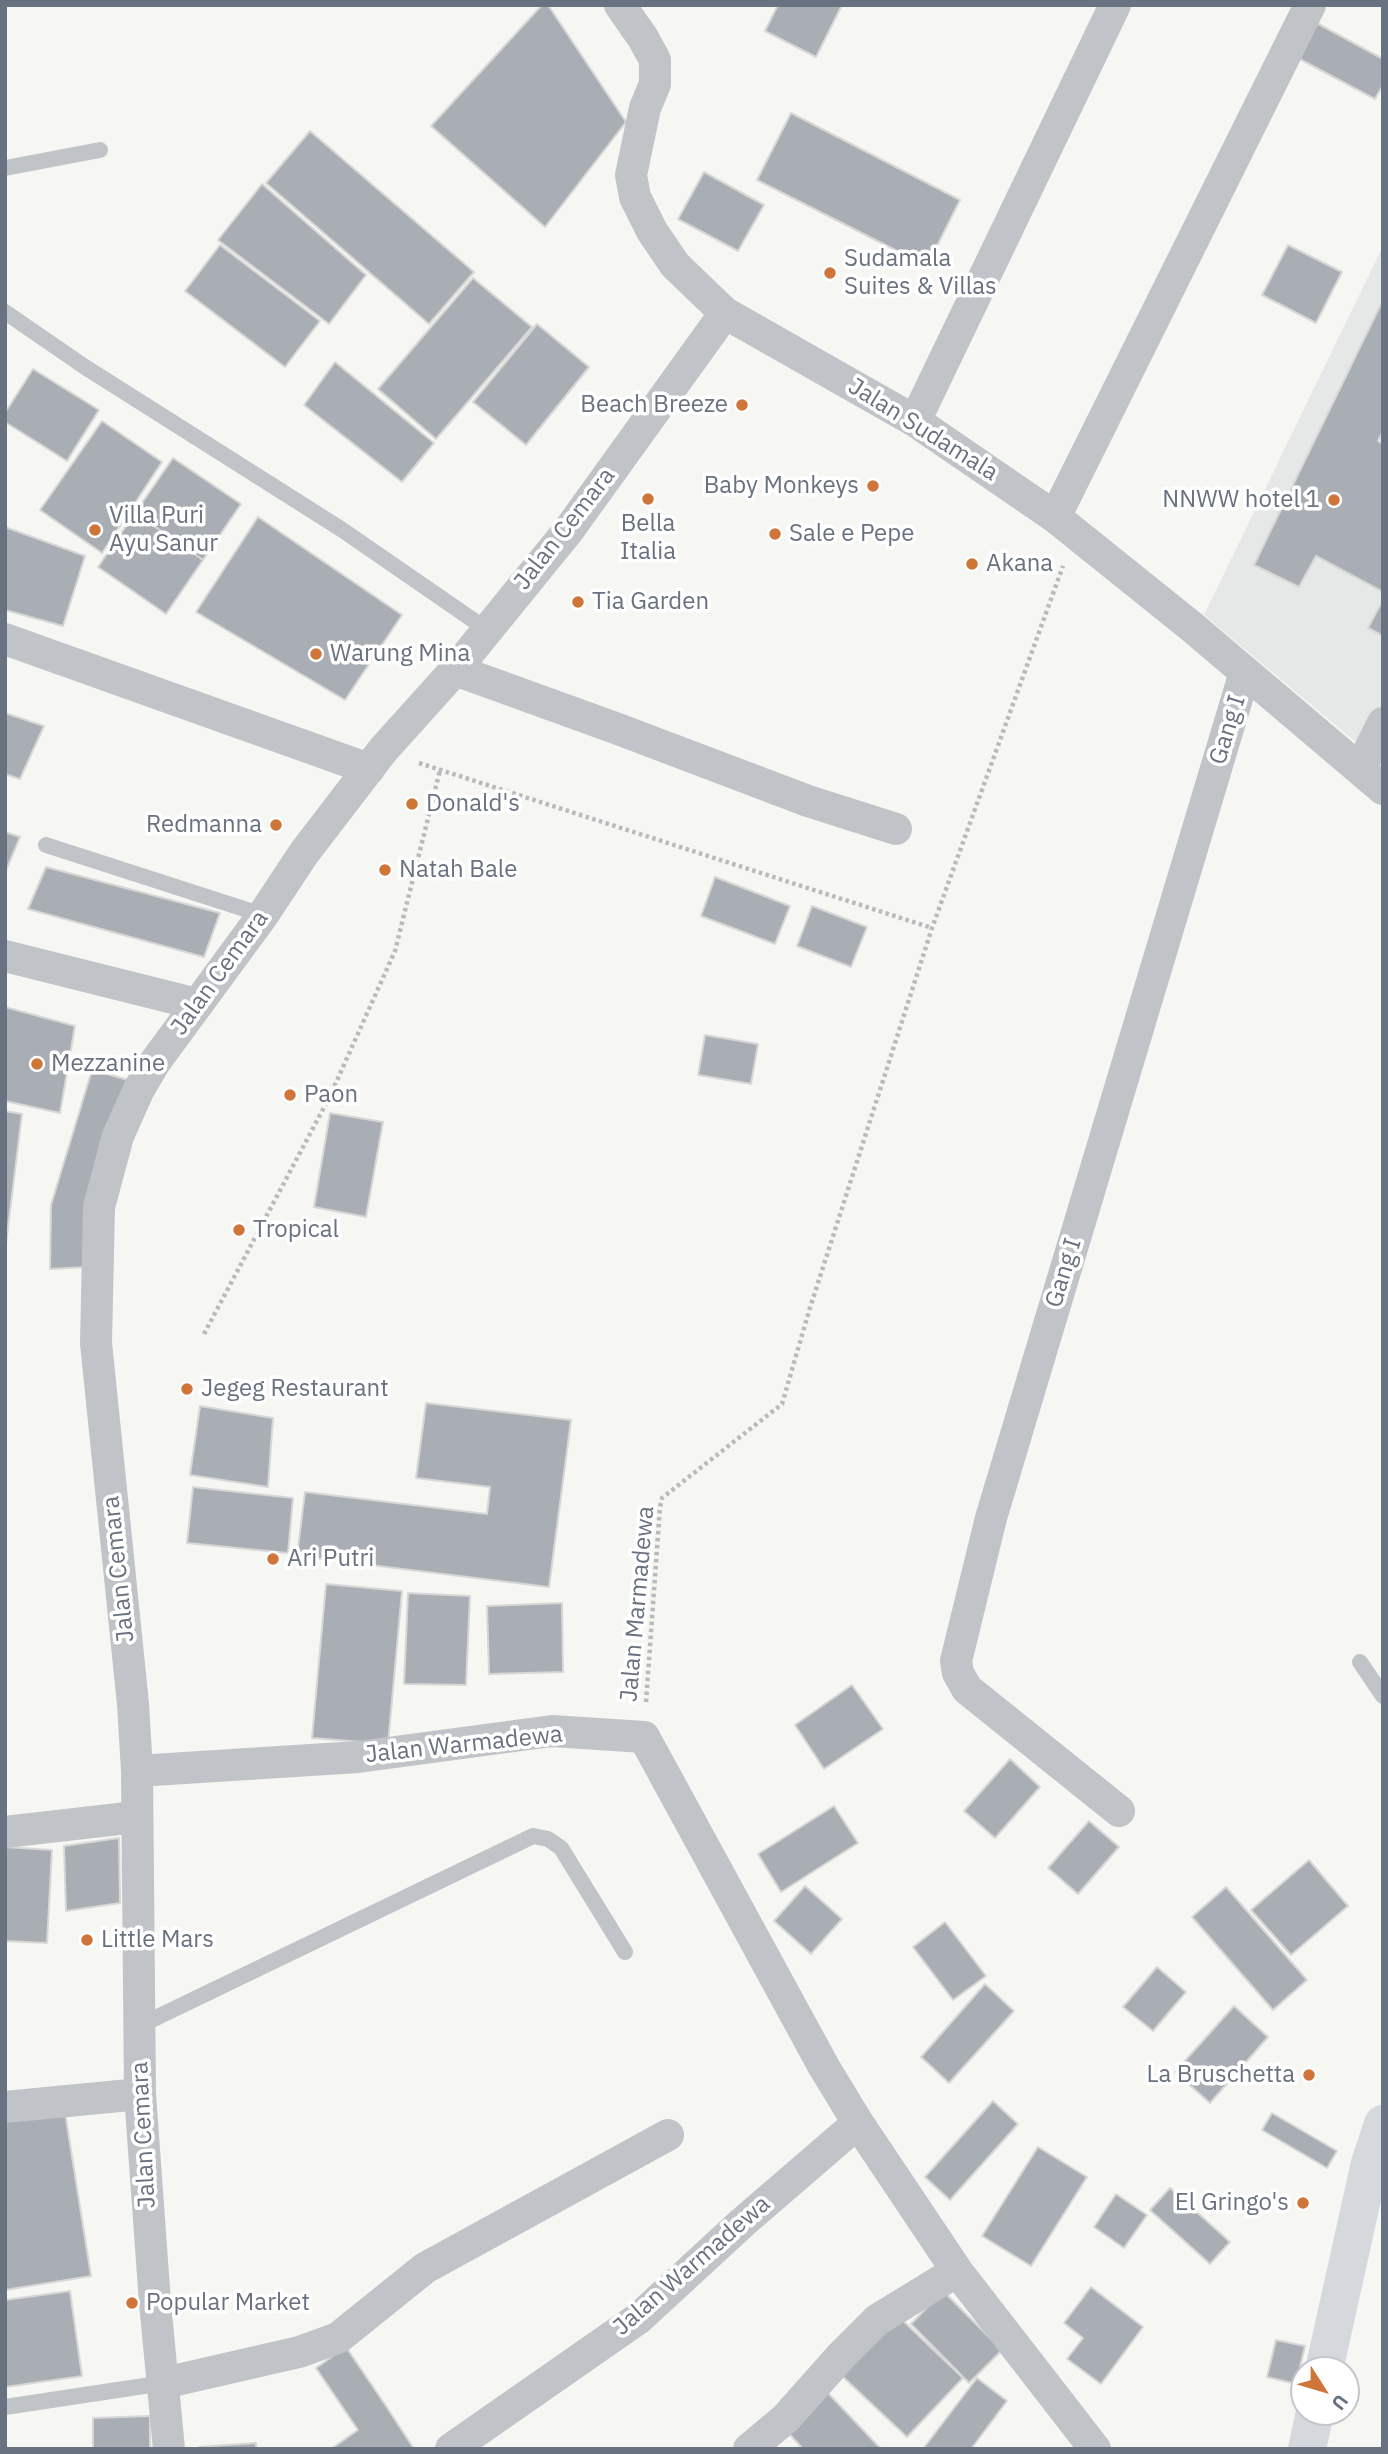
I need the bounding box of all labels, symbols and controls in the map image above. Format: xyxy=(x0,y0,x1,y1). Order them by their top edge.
place label: Sudamala Suites & Villas xyxy=(844,245,997,301)
marker: Sudamala Suites & Villas xyxy=(822,265,838,281)
street label: Jalan Sudamala xyxy=(843,372,1003,488)
place label: Beach Breeze xyxy=(580,391,728,419)
marker: Beach Breeze xyxy=(734,397,750,413)
street label: Jalan Cemara xyxy=(508,462,622,596)
place label: Baby Monkeys xyxy=(704,472,859,500)
marker: Baby Monkeys xyxy=(865,478,881,494)
place label: NNWW hotel 1 xyxy=(1162,486,1320,514)
marker: Bella Italia xyxy=(640,491,656,507)
marker: NNWW hotel 1 xyxy=(1326,492,1342,508)
place label: Villa Puri Ayu Sanur xyxy=(109,502,218,558)
place label: Bella Italia xyxy=(620,510,676,566)
place label: Sale e Pepe xyxy=(789,520,914,548)
marker: Villa Puri Ayu Sanur xyxy=(87,522,103,538)
marker: Sale e Pepe xyxy=(767,526,783,542)
place label: Akana xyxy=(986,550,1053,578)
marker: Akana xyxy=(964,556,980,572)
place label: Tia Garden xyxy=(592,588,709,616)
marker: Tia Garden xyxy=(570,594,586,610)
place label: Warung Mina xyxy=(330,640,470,668)
marker: Warung Mina xyxy=(308,646,324,662)
street label: Gang I xyxy=(1204,692,1252,768)
place label: Donald's xyxy=(426,790,520,818)
marker: Donald's xyxy=(404,796,420,812)
place label: Redmanna xyxy=(146,811,262,839)
marker: Redmanna xyxy=(268,817,284,833)
place label: Natah Bale xyxy=(399,856,518,884)
marker: Natah Bale xyxy=(377,862,393,878)
street label: Jalan Cemara xyxy=(165,905,275,1041)
place label: Mezzanine xyxy=(51,1050,165,1078)
marker: Mezzanine xyxy=(29,1056,45,1072)
place label: Paon xyxy=(304,1081,358,1109)
marker: Paon xyxy=(282,1087,298,1103)
place label: Tropical xyxy=(253,1216,339,1244)
marker: Tropical xyxy=(231,1222,247,1238)
street label: Gang I xyxy=(1040,1235,1088,1311)
place label: Jegeg Restaurant xyxy=(201,1375,389,1403)
marker: Jegeg Restaurant xyxy=(179,1381,195,1397)
street label: Jalan Cemara xyxy=(97,1494,141,1644)
street label: Jalan Marmadewa xyxy=(615,1505,661,1703)
place label: Ari Putri xyxy=(287,1545,374,1573)
marker: Ari Putri xyxy=(265,1551,281,1567)
street label: Jalan Warmadewa xyxy=(364,1720,564,1770)
place label: Little Mars xyxy=(101,1926,214,1954)
marker: Little Mars xyxy=(79,1932,95,1948)
street label: Jalan Cemara xyxy=(126,2061,162,2209)
place label: La Bruschetta xyxy=(1146,2061,1295,2089)
marker: La Bruschetta xyxy=(1301,2067,1317,2083)
place label: El Gringo's xyxy=(1175,2189,1289,2217)
street label: Jalan Warmadewa xyxy=(608,2190,776,2342)
marker: El Gringo's xyxy=(1295,2195,1311,2211)
place label: Popular Market xyxy=(146,2289,310,2317)
marker: Popular Market xyxy=(124,2295,140,2311)
north arrow xyxy=(1290,2356,1360,2426)
text: U xyxy=(1327,2390,1354,2415)

